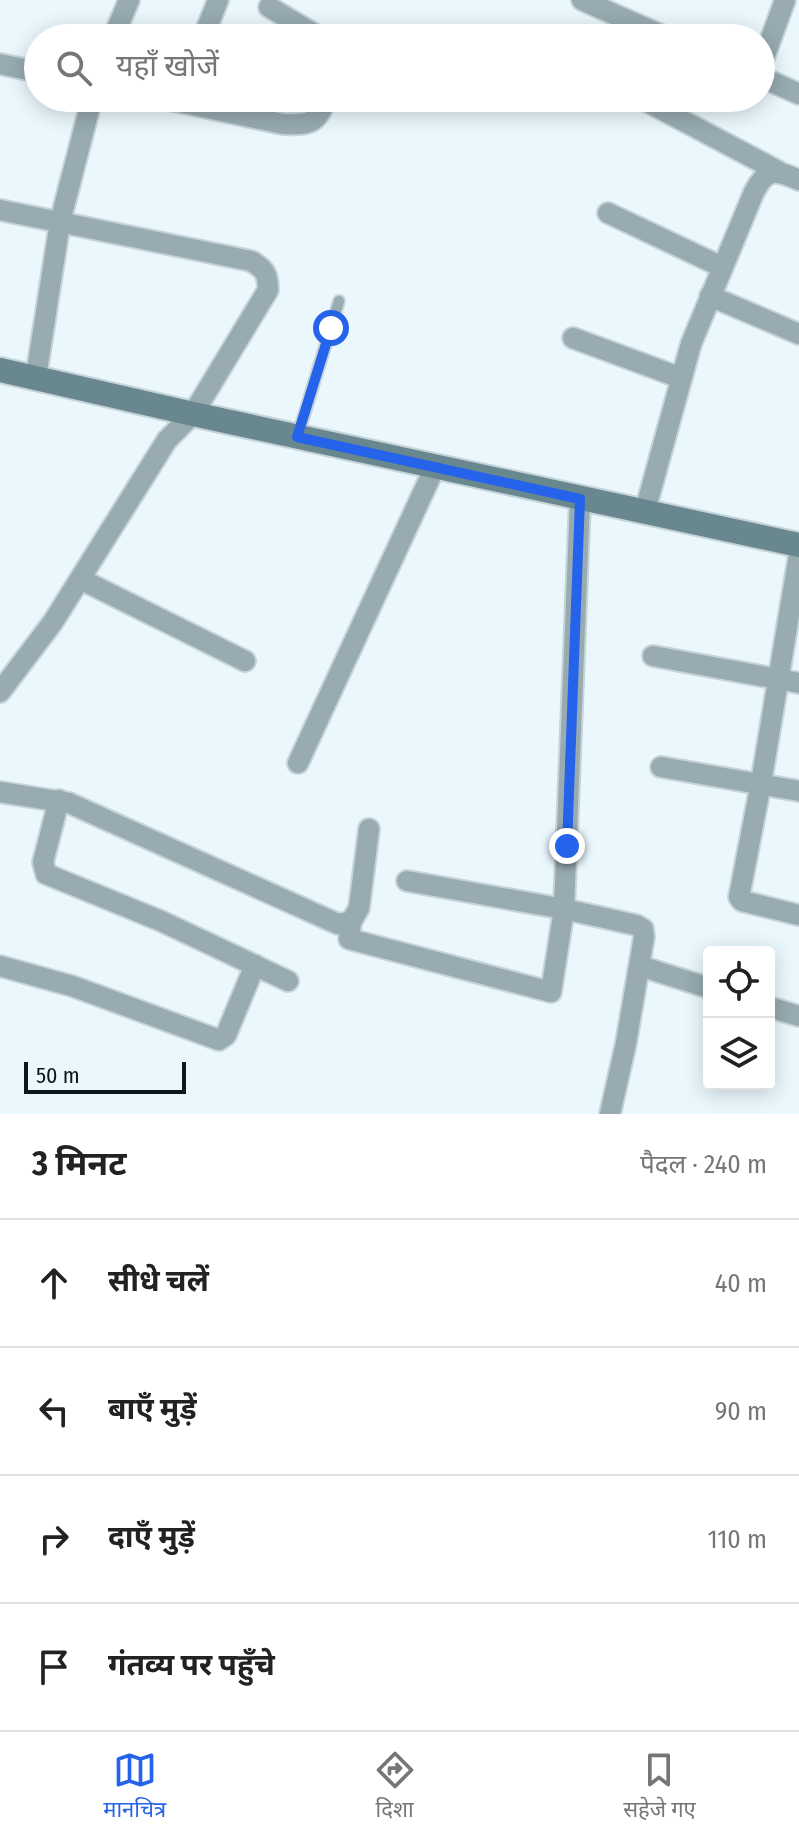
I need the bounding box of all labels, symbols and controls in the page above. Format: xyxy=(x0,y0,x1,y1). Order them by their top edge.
search box xyxy=(24,24,775,112)
icon: search xyxy=(52,46,96,90)
text: यहाँ खोजें xyxy=(116,48,219,84)
route start xyxy=(313,310,349,346)
route end xyxy=(549,828,585,864)
map controls xyxy=(703,946,775,1090)
button: locate xyxy=(703,946,775,1018)
button: layers xyxy=(703,1018,775,1090)
scale bar xyxy=(24,1058,186,1094)
text: 50 m xyxy=(36,1062,80,1089)
text: 3 मिनट xyxy=(32,1143,127,1184)
text: पैदल · 240 m xyxy=(640,1149,767,1180)
icon: ahead xyxy=(32,1261,76,1305)
text: सीधे चलें xyxy=(108,1263,209,1299)
text: 40 m xyxy=(715,1268,767,1299)
icon: left xyxy=(32,1389,76,1433)
text: बाएँ मुड़ें xyxy=(108,1391,197,1427)
text: 90 m xyxy=(715,1396,767,1427)
icon: right xyxy=(32,1517,76,1561)
text: दाएँ मुड़ें xyxy=(108,1519,195,1555)
text: 110 m xyxy=(707,1524,767,1555)
icon: arrive xyxy=(32,1645,76,1689)
text: गंतव्य पर पहुँचे xyxy=(108,1647,275,1683)
tab: मानचित्र xyxy=(103,1748,166,1826)
tab: दिशा xyxy=(373,1748,417,1826)
tab: सहेजे गए xyxy=(623,1748,696,1826)

